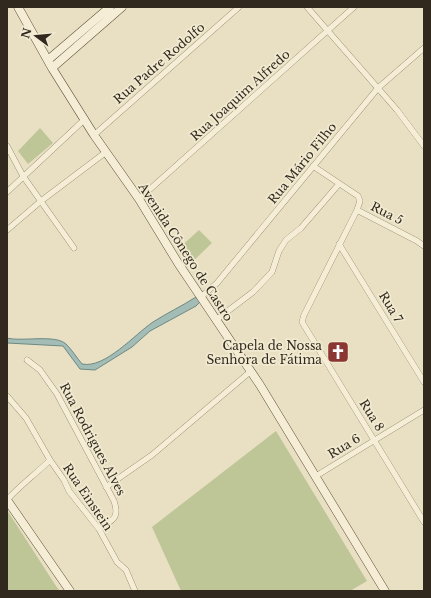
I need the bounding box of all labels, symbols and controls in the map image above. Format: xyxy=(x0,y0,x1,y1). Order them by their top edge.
north arrow xyxy=(16,16,56,56)
street label: Rua Padre Rodolfo xyxy=(110,19,208,107)
text: N xyxy=(18,26,35,40)
street label: Rua Joaquim Alfredo xyxy=(187,46,293,144)
street label: Rua Mário Filho xyxy=(265,119,340,207)
street label: Avenida Cônego de Castro xyxy=(135,179,237,324)
street label: Rua 5 xyxy=(368,199,406,228)
street label: Rua 7 xyxy=(376,289,407,326)
place label: Capela de Nossa Senhora de Fátima xyxy=(206,338,322,367)
church icon: Capela de Nossa Senhora de Fátima xyxy=(325,339,351,365)
street label: Rua Rodrigues Alves xyxy=(57,380,129,498)
street label: Rua 8 xyxy=(356,396,388,434)
street label: Rua 6 xyxy=(325,430,363,461)
street label: Rua Einstein xyxy=(60,461,116,533)

